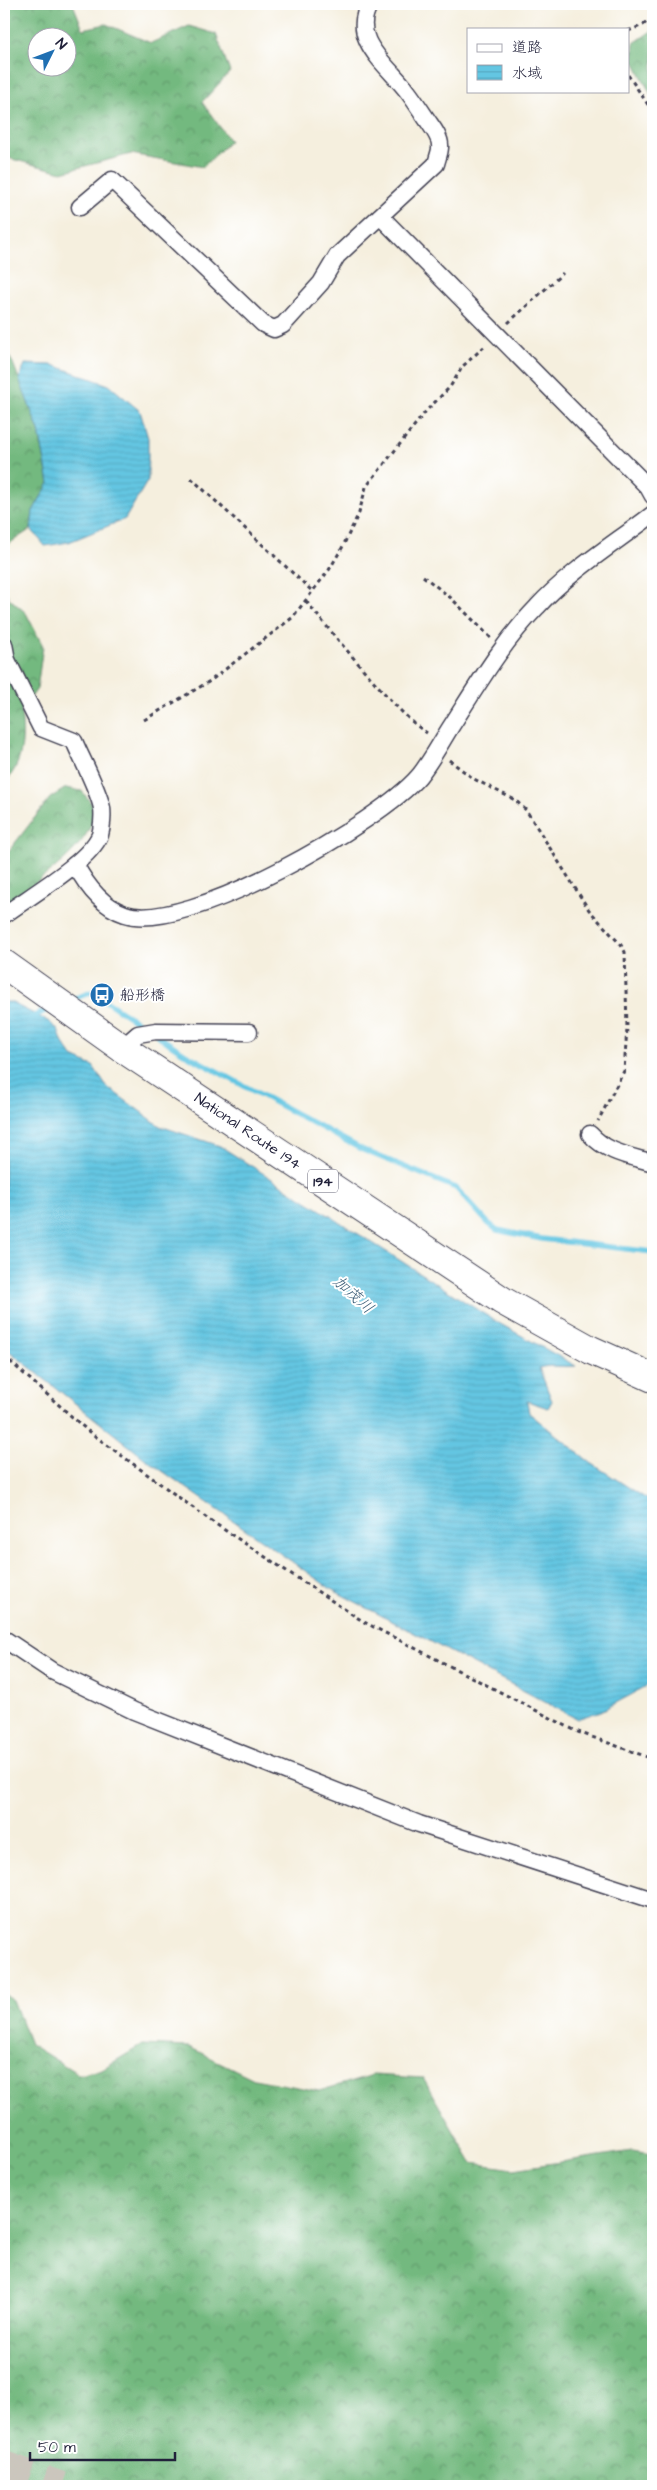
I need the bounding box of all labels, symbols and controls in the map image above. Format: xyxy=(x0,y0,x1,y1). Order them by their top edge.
north arrow xyxy=(28,28,78,78)
legend xyxy=(467,28,630,92)
text: N xyxy=(51,34,71,54)
text: 道路 xyxy=(512,37,542,58)
text: 水域 xyxy=(512,63,542,84)
bus stop icon: 船形橋 xyxy=(89,982,115,1008)
place label: 船形橋 xyxy=(120,985,165,1006)
street label: National Route 194 xyxy=(190,1088,305,1175)
road number: 194 xyxy=(308,1170,338,1192)
water label: 加茂川 xyxy=(328,1271,379,1319)
scale bar xyxy=(30,2430,175,2462)
text: 50 m xyxy=(38,2437,76,2458)

